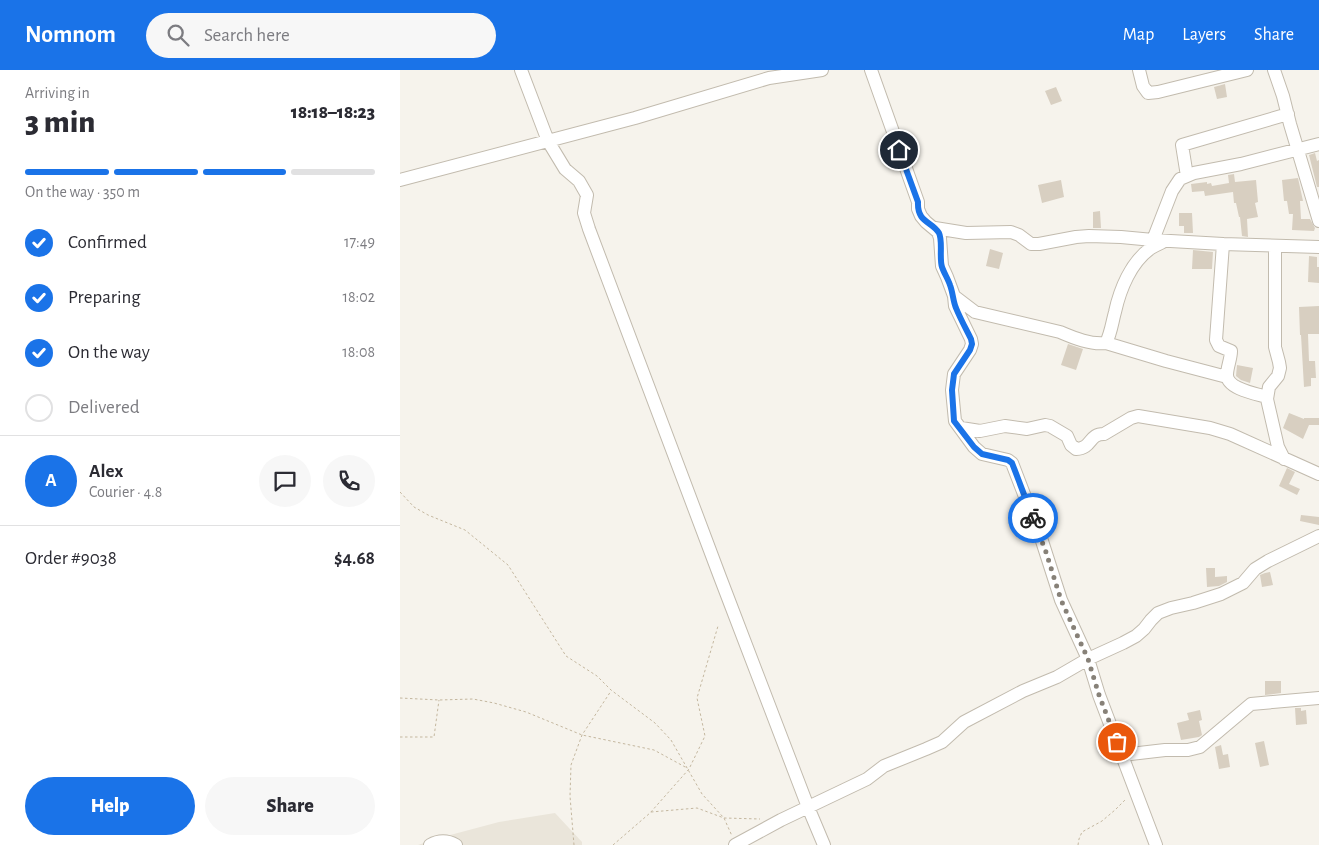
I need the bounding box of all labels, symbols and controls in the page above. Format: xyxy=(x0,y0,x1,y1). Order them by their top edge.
search box xyxy=(146,13,496,58)
icon: search xyxy=(164,21,192,49)
text: Nomnom xyxy=(25,23,116,47)
text: Search here xyxy=(204,26,290,45)
text: Map xyxy=(1123,26,1154,44)
text: Layers xyxy=(1182,26,1226,44)
text: Share xyxy=(1254,26,1294,44)
text: Arriving in xyxy=(25,85,90,101)
text: 18:18–18:23 xyxy=(291,103,375,122)
text: 3 min xyxy=(25,106,95,138)
pin xyxy=(878,129,920,171)
icon: home xyxy=(885,136,913,164)
text: On the way · 350 m xyxy=(25,184,140,200)
icon: check xyxy=(25,229,53,257)
text: Confirmed xyxy=(68,233,147,252)
text: 17:49 xyxy=(344,234,375,250)
icon: check xyxy=(25,284,53,312)
text: Preparing xyxy=(68,288,141,307)
text: 18:02 xyxy=(343,289,375,305)
icon: check xyxy=(25,339,53,367)
text: On the way xyxy=(68,343,150,362)
text: 18:08 xyxy=(342,344,375,360)
text: Delivered xyxy=(68,398,140,417)
button: chat xyxy=(259,455,311,507)
button: phone xyxy=(323,455,375,507)
text: Alex xyxy=(89,462,123,481)
text: A xyxy=(45,471,57,490)
text: Courier · 4.8 xyxy=(89,484,162,500)
courier xyxy=(1008,493,1058,543)
icon: bike xyxy=(1019,504,1047,532)
text: Order #9038 xyxy=(25,549,117,568)
text: $4.68 xyxy=(334,549,375,568)
pin xyxy=(1096,721,1138,763)
icon: bag xyxy=(1103,728,1131,756)
button: Help xyxy=(25,777,195,835)
button: Share xyxy=(205,777,375,835)

